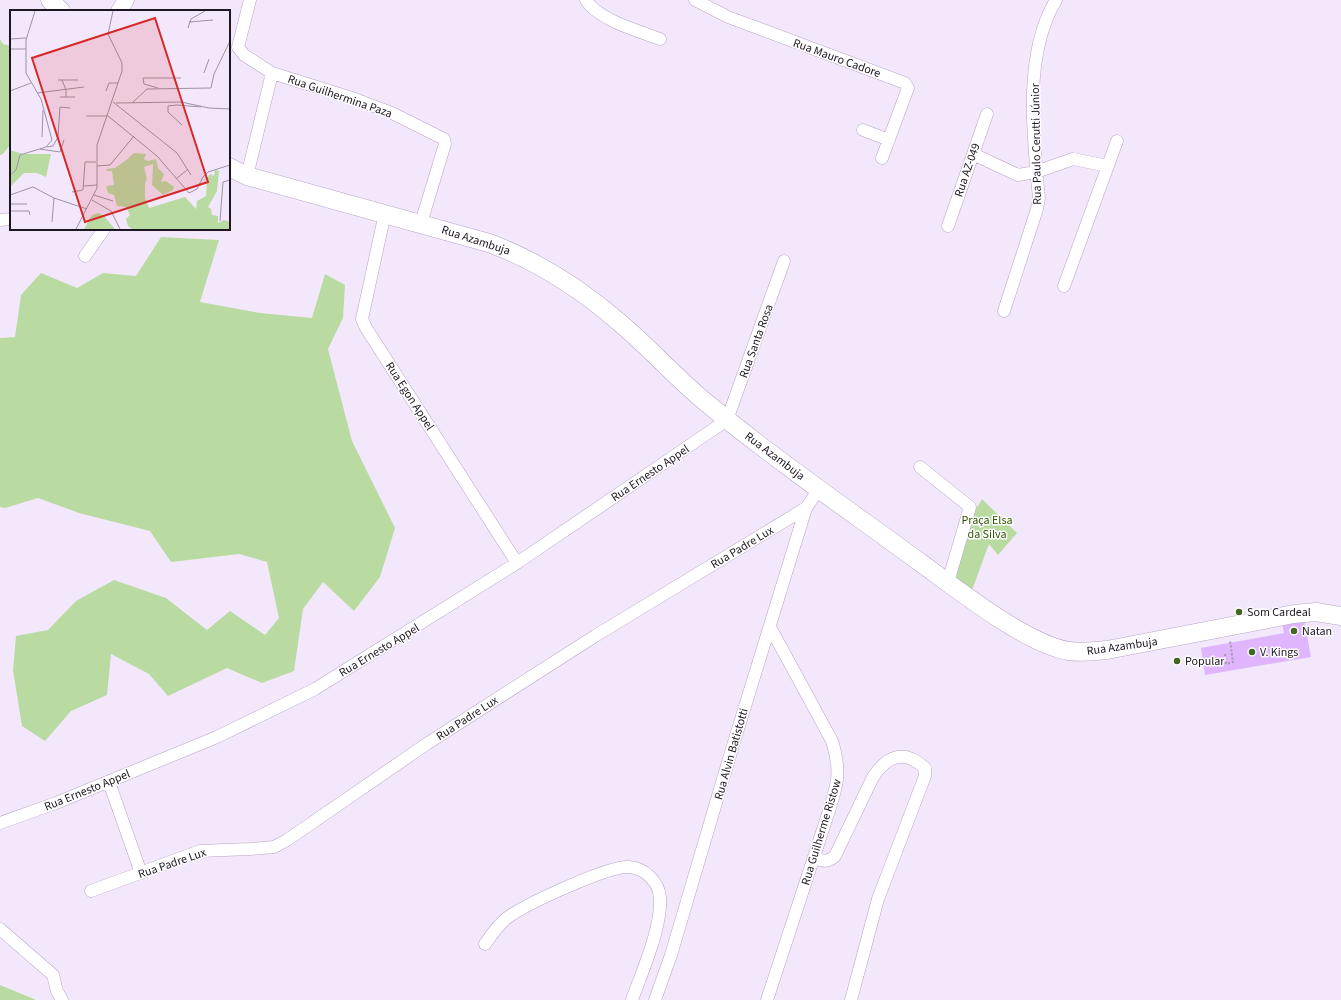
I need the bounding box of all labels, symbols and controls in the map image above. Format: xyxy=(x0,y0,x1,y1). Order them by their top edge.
inset map xyxy=(10,10,230,230)
street label: Rua Mauro Cadore xyxy=(791,35,883,82)
street label: Rua Guilhermina Paza xyxy=(285,71,394,122)
street label: Rua Paulo Cerutti Júnior xyxy=(1027,82,1046,205)
street label: Rua AZ-049 xyxy=(950,141,985,199)
street label: Rua Azambuja xyxy=(439,221,512,260)
street label: Rua Santa Rosa xyxy=(735,302,778,380)
street label: Rua Egon Appel xyxy=(381,359,438,434)
street label: Rua Azambuja xyxy=(741,428,808,485)
street label: Rua Ernesto Appel xyxy=(608,441,693,506)
park label: Praça Elsa da Silva xyxy=(962,512,1012,543)
street label: Rua Padre Lux xyxy=(708,522,778,573)
place label: Som Cardeal xyxy=(1247,604,1311,621)
marker: Som Cardeal xyxy=(1234,607,1244,617)
street label: Rua Ernesto Appel xyxy=(336,620,423,681)
place label: Natan xyxy=(1302,623,1332,640)
marker: Natan xyxy=(1289,626,1299,636)
street label: Rua Azambuja xyxy=(1086,633,1159,660)
place label: V. Kings xyxy=(1260,644,1298,661)
marker: V. Kings xyxy=(1247,647,1257,657)
place label: Popular xyxy=(1185,653,1225,670)
marker: Popular xyxy=(1172,656,1182,666)
street label: Rua Padre Lux xyxy=(433,692,502,745)
street label: Rua Alvin Batistotti xyxy=(710,706,753,802)
street label: Rua Ernesto Appel xyxy=(42,765,133,815)
street label: Rua Guilherme Ristow xyxy=(797,777,846,887)
street label: Rua Padre Lux xyxy=(136,844,209,883)

